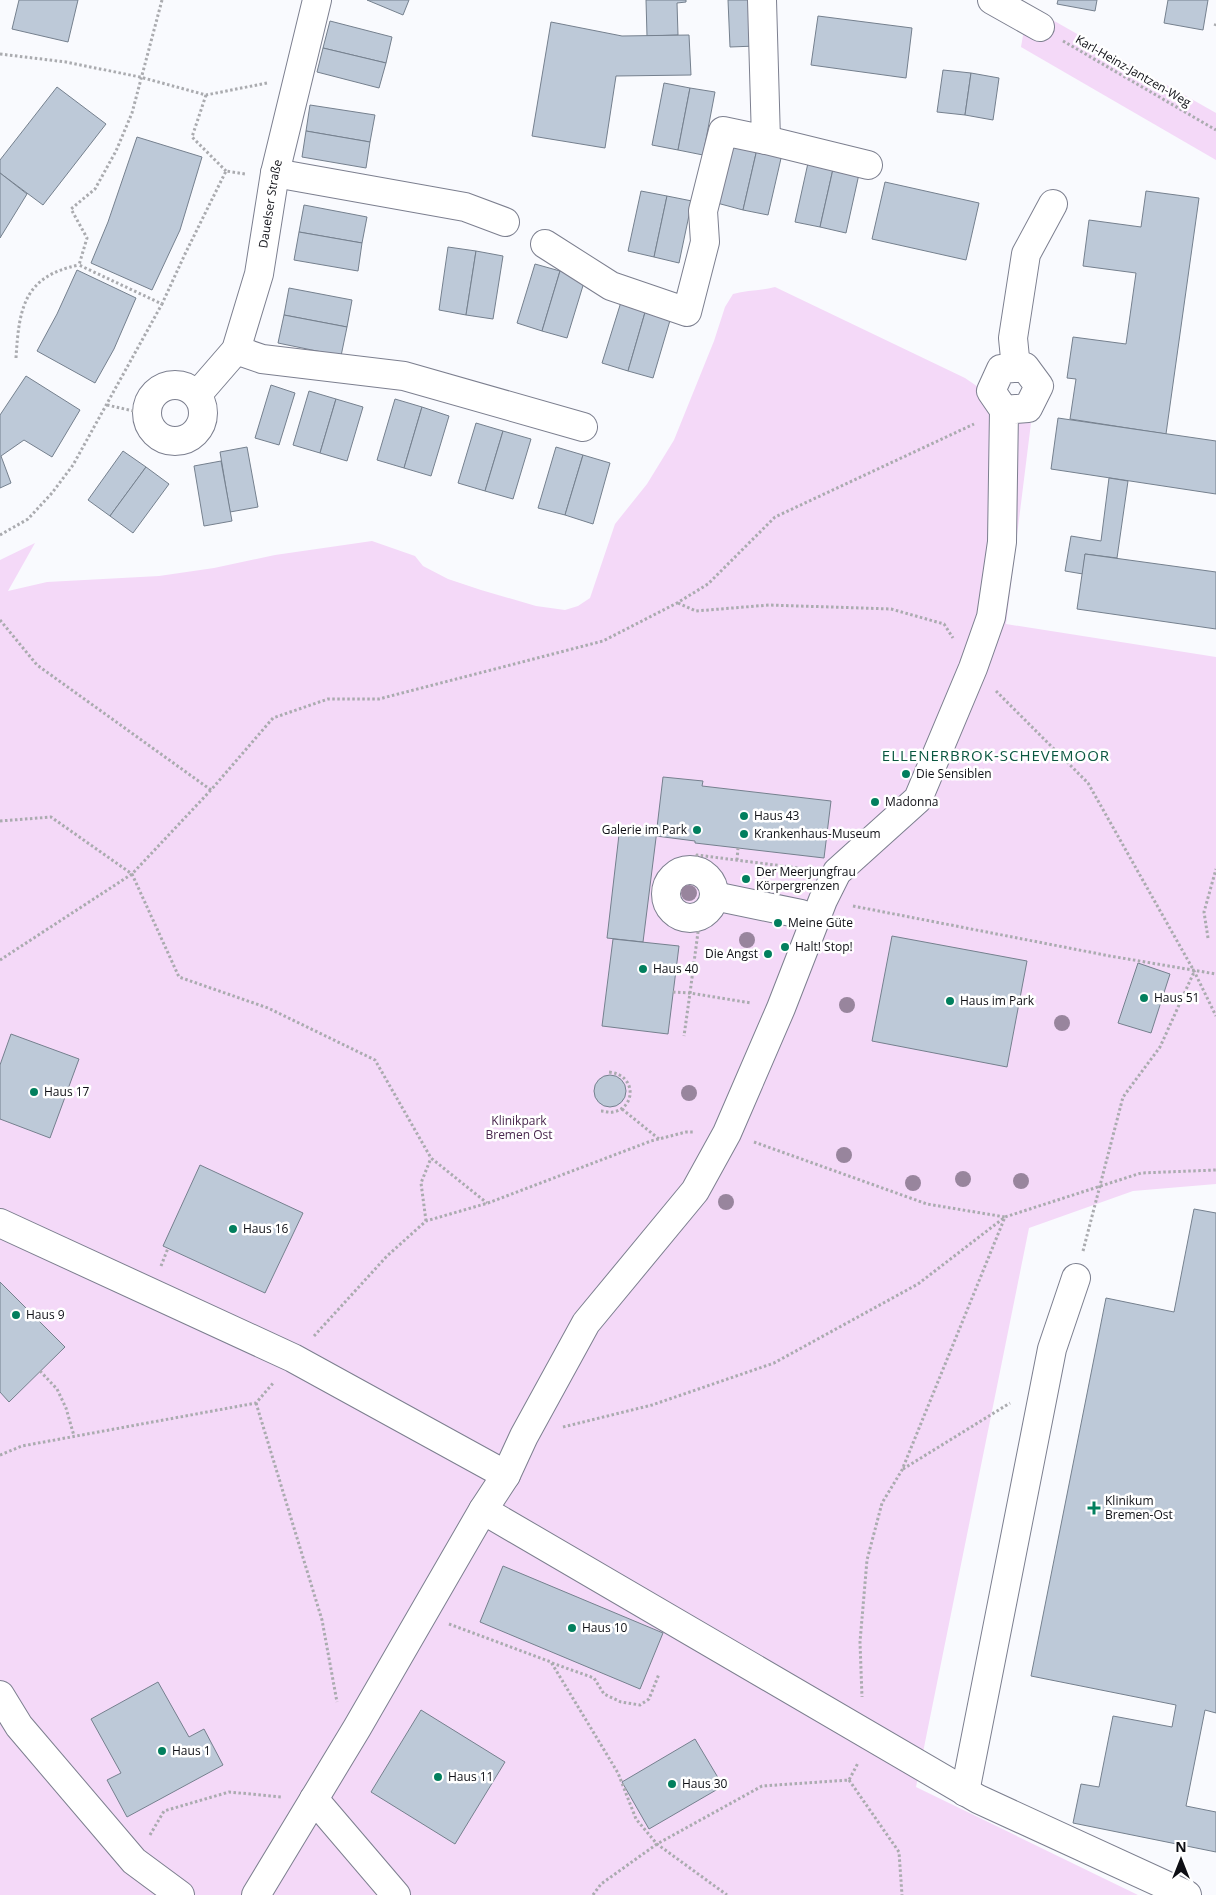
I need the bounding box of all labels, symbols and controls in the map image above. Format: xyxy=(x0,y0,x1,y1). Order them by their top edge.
street label: Karl-Heinz-Jantzen-Weg xyxy=(1072,31,1195,111)
street label: Dauelser Straße xyxy=(254,157,286,249)
district label: ELLENERBROK-SCHEVEMOOR xyxy=(882,745,1110,765)
place label: Die Sensiblen xyxy=(916,765,992,782)
marker: Die Sensiblen xyxy=(900,768,912,780)
place label: Madonna xyxy=(885,793,938,810)
marker: Madonna xyxy=(869,796,881,808)
place label: Haus 43 xyxy=(754,807,800,824)
marker: Haus 43 xyxy=(738,810,750,822)
place label: Galerie im Park xyxy=(602,821,688,838)
marker: Galerie im Park xyxy=(691,824,703,836)
place label: Krankenhaus-Museum xyxy=(754,825,881,842)
marker: Krankenhaus-Museum xyxy=(738,828,750,840)
place label: Der Meerjungfrau Körpergrenzen xyxy=(756,863,856,894)
marker: Der Meerjungfrau Körpergrenzen xyxy=(740,873,752,885)
place label: Meine Güte xyxy=(788,914,853,931)
marker: Meine Güte xyxy=(772,917,784,929)
place label: Halt! Stop! xyxy=(795,938,853,955)
marker: Halt! Stop! xyxy=(779,941,791,953)
place label: Die Angst xyxy=(705,945,758,962)
marker: Die Angst xyxy=(762,948,774,960)
place label: Haus 40 xyxy=(653,960,699,977)
marker: Haus 40 xyxy=(637,963,649,975)
place label: Haus 51 xyxy=(1154,989,1199,1006)
place label: Haus im Park xyxy=(960,992,1035,1009)
marker: Haus 51 xyxy=(1138,992,1150,1004)
marker: Haus im Park xyxy=(944,995,956,1007)
place label: Haus 17 xyxy=(44,1083,90,1100)
marker: Haus 17 xyxy=(28,1086,40,1098)
park label: Klinikpark Bremen Ost xyxy=(485,1112,553,1143)
place label: Haus 16 xyxy=(243,1220,289,1237)
marker: Haus 16 xyxy=(227,1223,239,1235)
place label: Haus 9 xyxy=(26,1306,65,1323)
marker: Haus 9 xyxy=(10,1309,22,1321)
place label: Klinikum Bremen-Ost xyxy=(1105,1492,1173,1523)
marker: Klinikum Bremen-Ost xyxy=(1087,1501,1101,1515)
place label: Haus 10 xyxy=(582,1619,628,1636)
marker: Haus 10 xyxy=(566,1622,578,1634)
place label: Haus 1 xyxy=(172,1742,211,1759)
marker: Haus 1 xyxy=(156,1745,168,1757)
place label: Haus 11 xyxy=(448,1768,493,1785)
marker: Haus 11 xyxy=(432,1771,444,1783)
place label: Haus 30 xyxy=(682,1775,728,1792)
marker: Haus 30 xyxy=(666,1778,678,1790)
north arrow xyxy=(1156,1835,1206,1885)
text: N xyxy=(1175,1837,1187,1856)

